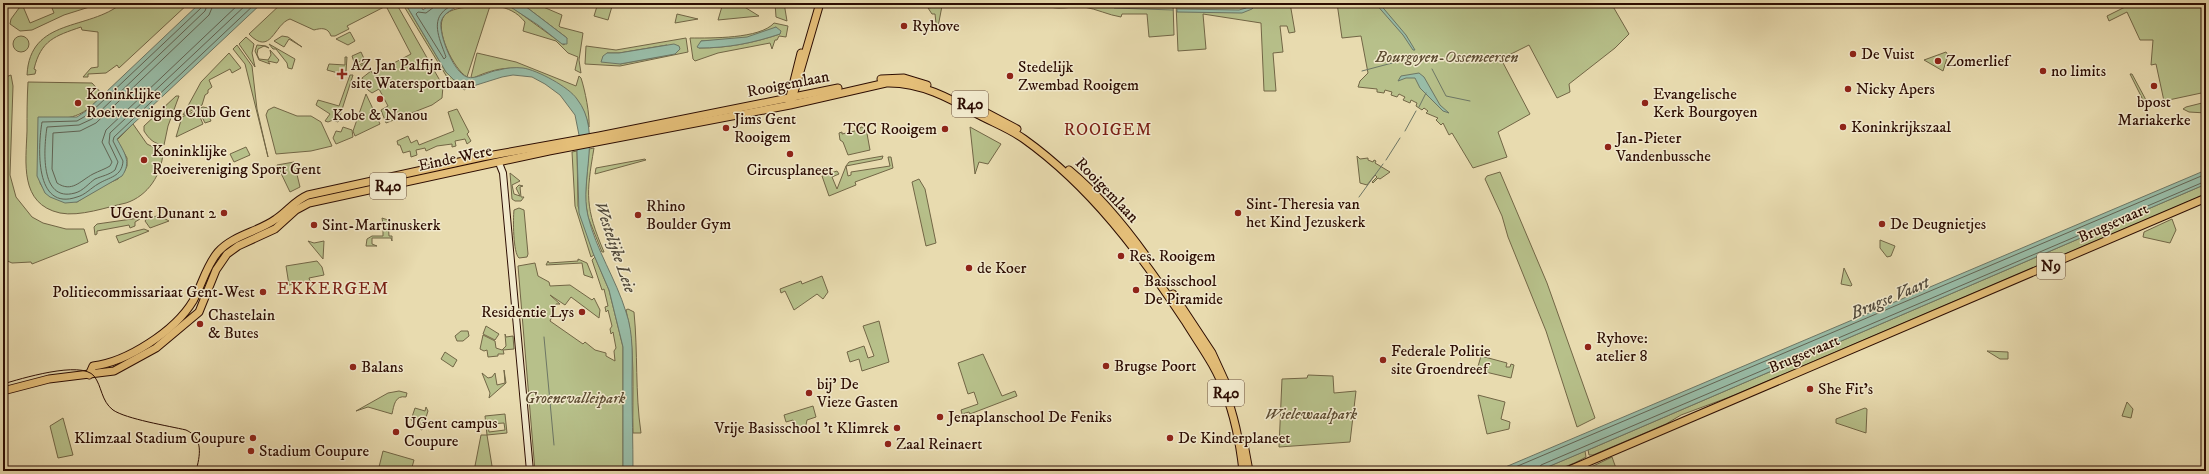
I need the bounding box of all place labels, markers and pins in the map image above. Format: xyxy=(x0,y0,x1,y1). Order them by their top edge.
place label: Ryhove xyxy=(912,16,960,36)
marker: Ryhove xyxy=(899,21,909,31)
place label: De Vuist xyxy=(1861,44,1915,64)
marker: De Vuist xyxy=(1848,49,1858,59)
place label: Zomerlief xyxy=(1946,51,2012,71)
place label: AZ Jan Palfijn site Watersportbaan xyxy=(351,55,476,93)
marker: Zomerlief xyxy=(1933,56,1943,66)
place label: Stedelijk Zwembad Rooigem xyxy=(1018,57,1139,95)
place label: no limits xyxy=(2051,61,2106,81)
marker: no limits xyxy=(2038,66,2048,76)
marker: AZ Jan Palfijn site Watersportbaan xyxy=(336,68,348,80)
marker: Stedelijk Zwembad Rooigem xyxy=(1005,71,1015,81)
place label: Nicky Apers xyxy=(1856,79,1935,99)
marker: bpost Mariakerke xyxy=(2149,81,2159,91)
place label: Koninklijke Roeivereniging Club Gent xyxy=(86,84,251,122)
place label: Evangelische Kerk Bourgoyen xyxy=(1653,84,1758,122)
marker: Nicky Apers xyxy=(1843,84,1853,94)
place label: bpost Mariakerke xyxy=(2118,92,2191,130)
marker: Kobe & Nanou xyxy=(375,94,385,104)
marker: Koninklijke Roeivereniging Club Gent xyxy=(73,98,83,108)
marker: Evangelische Kerk Bourgoyen xyxy=(1640,98,1650,108)
place label: Kobe & Nanou xyxy=(332,105,428,125)
place label: Jims Gent Rooigem xyxy=(732,109,796,147)
place label: Koninkrijkszaal xyxy=(1851,117,1951,137)
place label: TCC Rooigem xyxy=(843,119,937,139)
marker: Koninkrijkszaal xyxy=(1838,122,1848,132)
marker: Jims Gent Rooigem xyxy=(721,123,731,133)
marker: TCC Rooigem xyxy=(940,124,950,134)
place label: Jan-Pieter Vandenbussche xyxy=(1614,128,1711,166)
place label: Koninklijke Roeivereniging Sport Gent xyxy=(152,141,321,179)
marker: Jan-Pieter Vandenbussche xyxy=(1603,142,1613,152)
marker: Circusplaneet xyxy=(785,149,795,159)
marker: Koninklijke Roeivereniging Sport Gent xyxy=(139,155,149,165)
place label: Circusplaneet xyxy=(747,160,833,180)
place label: Sint-Theresia van het Kind Jezuskerk xyxy=(1246,194,1366,232)
place label: Rhino Boulder Gym xyxy=(646,196,731,234)
place label: UGent Dunant 2 xyxy=(110,203,216,223)
marker: UGent Dunant 2 xyxy=(219,208,229,218)
marker: Sint-Theresia van het Kind Jezuskerk xyxy=(1233,208,1243,218)
marker: Rhino Boulder Gym xyxy=(633,210,643,220)
place label: De Deugnietjes xyxy=(1890,214,1986,234)
place label: Sint-Martinuskerk xyxy=(322,215,441,235)
marker: De Deugnietjes xyxy=(1877,219,1887,229)
marker: Sint-Martinuskerk xyxy=(309,220,319,230)
place label: Res. Rooigem xyxy=(1129,246,1215,266)
marker: Res. Rooigem xyxy=(1116,251,1126,261)
place label: de Koer xyxy=(977,258,1027,278)
marker: de Koer xyxy=(964,263,974,273)
place label: Basisschool De Piramide xyxy=(1144,271,1223,309)
place label: Politiecommissariaat Gent-West xyxy=(52,282,255,302)
marker: Basisschool De Piramide xyxy=(1131,285,1141,295)
marker: Politiecommissariaat Gent-West xyxy=(258,287,268,297)
place label: Residentie Lys xyxy=(481,302,574,322)
place label: Chastelain & Butes xyxy=(208,305,276,343)
marker: Residentie Lys xyxy=(577,307,587,317)
marker: Chastelain & Butes xyxy=(195,319,205,329)
place label: Ryhove: atelier 8 xyxy=(1596,328,1648,366)
place label: Federale Politie site Groendreef xyxy=(1391,341,1491,379)
marker: Ryhove: atelier 8 xyxy=(1583,342,1593,352)
marker: Federale Politie site Groendreef xyxy=(1378,355,1388,365)
place label: Brugse Poort xyxy=(1114,356,1196,376)
place label: Balans xyxy=(361,357,403,377)
marker: Brugse Poort xyxy=(1101,361,1111,371)
marker: Balans xyxy=(348,362,358,372)
place label: bij' De Vieze Gasten xyxy=(816,374,899,412)
place label: She Fit's xyxy=(1818,379,1873,399)
marker: She Fit's xyxy=(1805,384,1815,394)
marker: bij' De Vieze Gasten xyxy=(804,388,814,398)
place label: Jenaplanschool De Feniks xyxy=(946,407,1112,427)
marker: Jenaplanschool De Feniks xyxy=(935,412,945,422)
place label: UGent campus Coupure xyxy=(404,413,498,451)
place label: Vrije Basisschool 't Klimrek xyxy=(714,418,889,438)
marker: Vrije Basisschool 't Klimrek xyxy=(892,423,902,433)
marker: UGent campus Coupure xyxy=(391,427,401,437)
place label: Klimzaal Stadium Coupure xyxy=(74,428,245,448)
place label: De Kinderplaneet xyxy=(1178,428,1290,448)
marker: Klimzaal Stadium Coupure xyxy=(248,433,258,443)
marker: De Kinderplaneet xyxy=(1165,433,1175,443)
place label: Zaal Reinaert xyxy=(896,434,982,454)
marker: Zaal Reinaert xyxy=(883,439,893,449)
place label: Stadium Coupure xyxy=(259,441,369,461)
marker: Stadium Coupure xyxy=(246,446,256,456)

